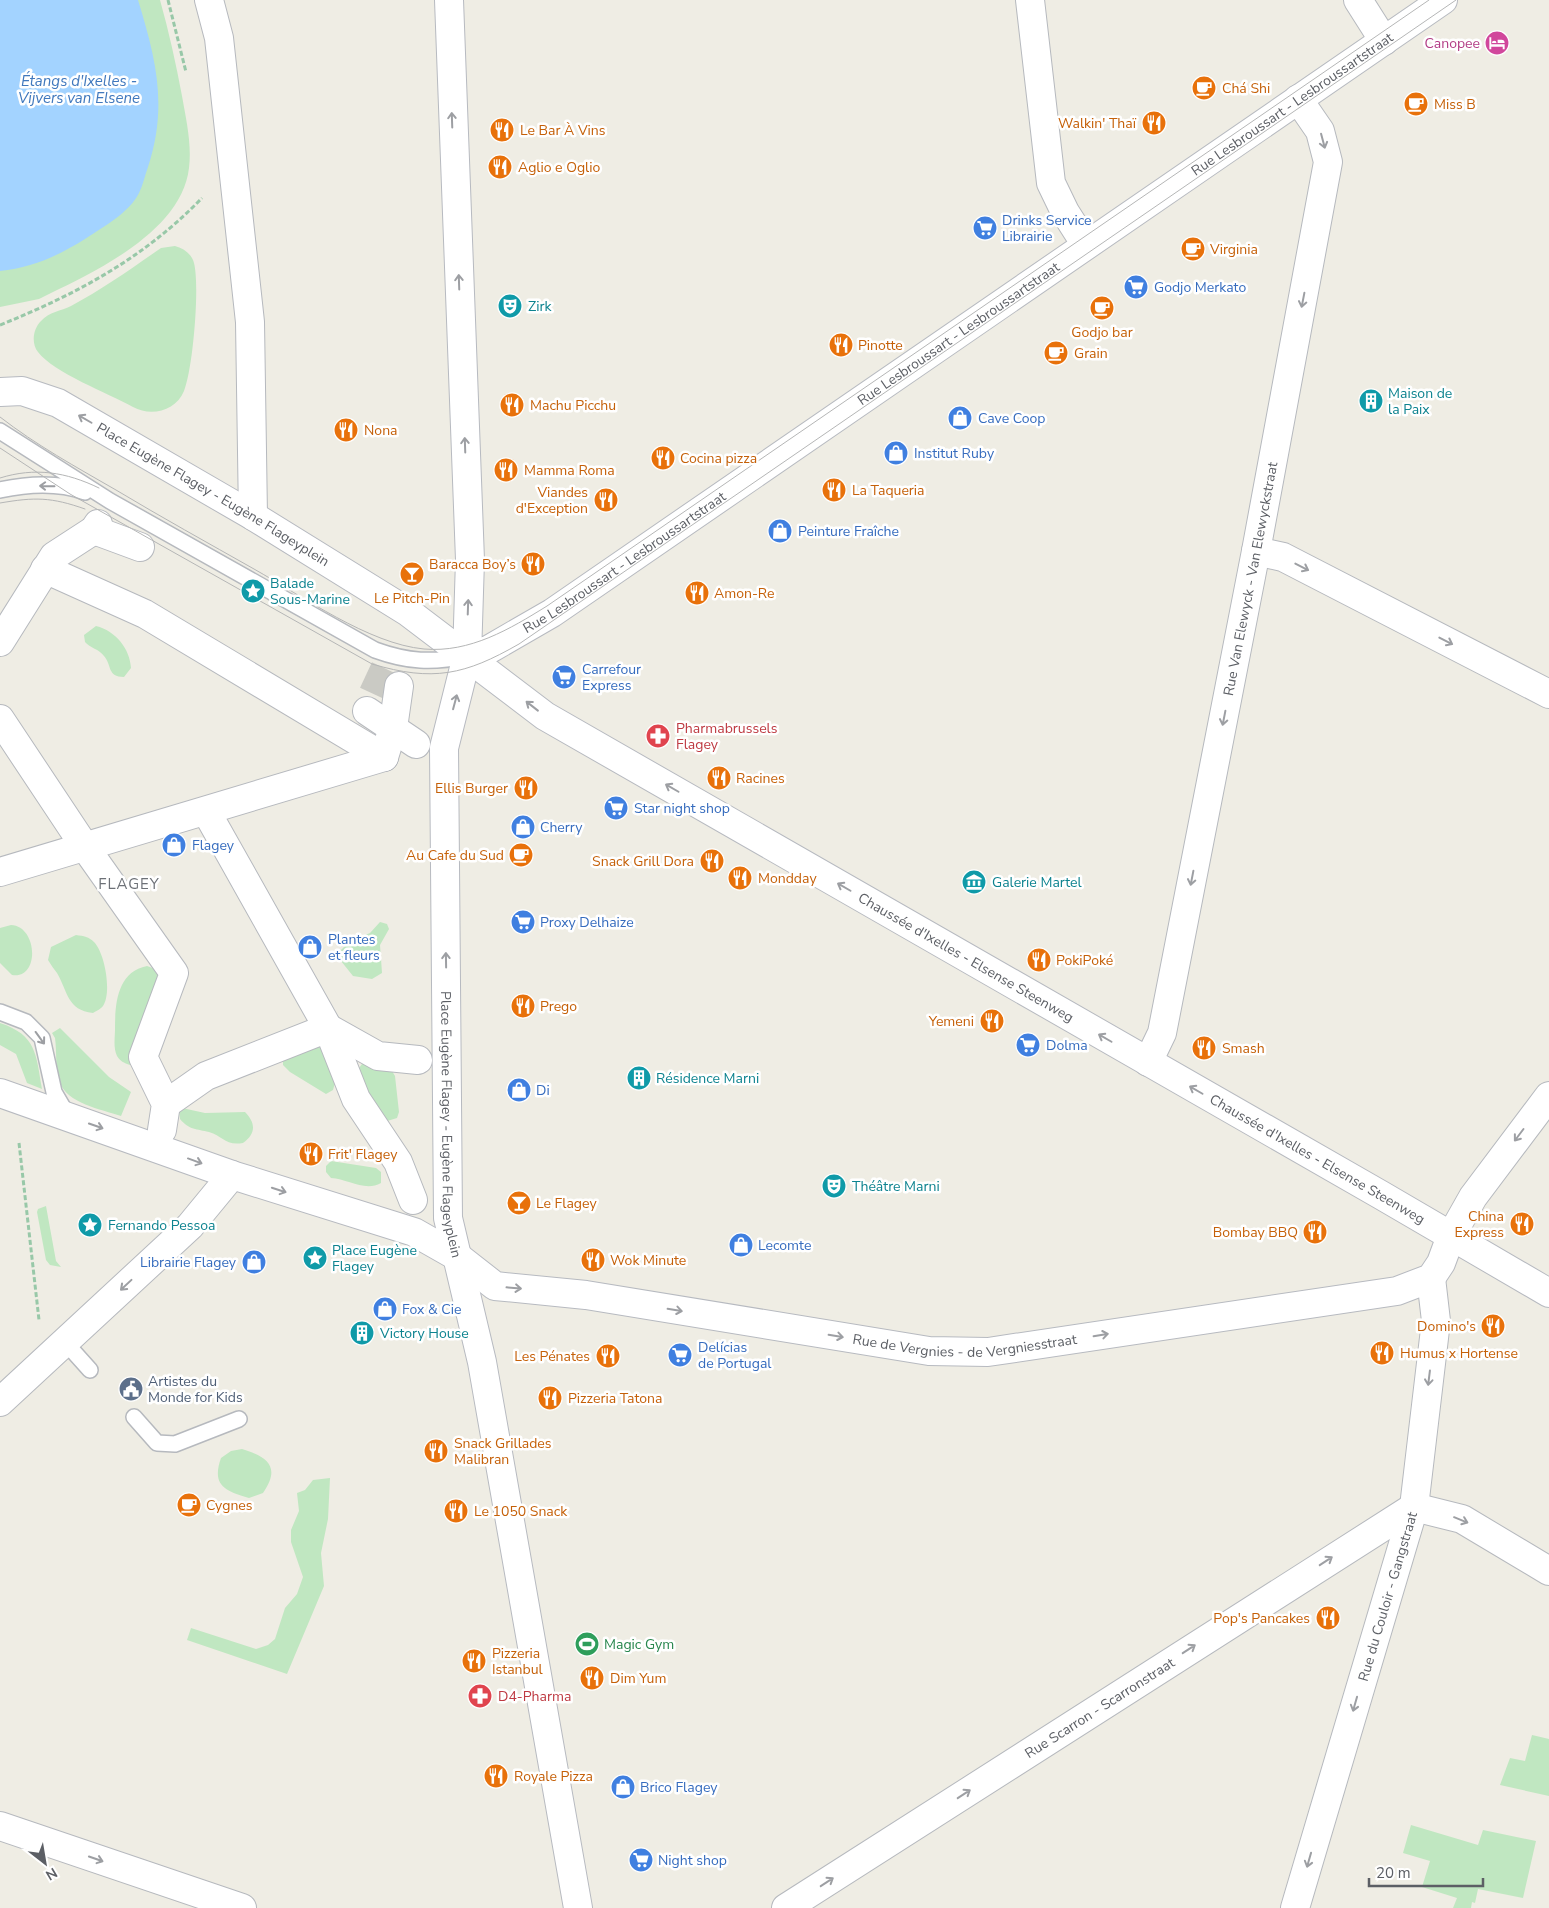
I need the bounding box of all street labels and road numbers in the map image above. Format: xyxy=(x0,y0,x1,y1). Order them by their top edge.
street label: Rue Lesbroussart - Lesbroussartstraat xyxy=(1187,28,1397,180)
street label: Rue Lesbroussart - Lesbroussartstraat xyxy=(854,257,1063,410)
street label: Place Eugène Flagey - Eugène Flageyplein xyxy=(93,418,333,571)
street label: Rue Van Elewyck - Van Elewyckstraat xyxy=(1219,460,1282,697)
street label: Rue Lesbroussart - Lesbroussartstraat xyxy=(519,487,729,637)
street label: Chaussée d'Ixelles - Elsense Steenweg xyxy=(855,888,1077,1027)
street label: Place Eugène Flagey - Eugène Flageyplein xyxy=(437,991,467,1260)
street label: Chaussée d'Ixelles - Elsense Steenweg xyxy=(1206,1089,1429,1228)
street label: Rue de Vergnies - de Vergniesstraat xyxy=(851,1329,1078,1362)
street label: Rue du Couloir - Gangstraat xyxy=(1353,1509,1422,1683)
street label: Rue Scarron - Scarronstraat xyxy=(1021,1653,1178,1763)

